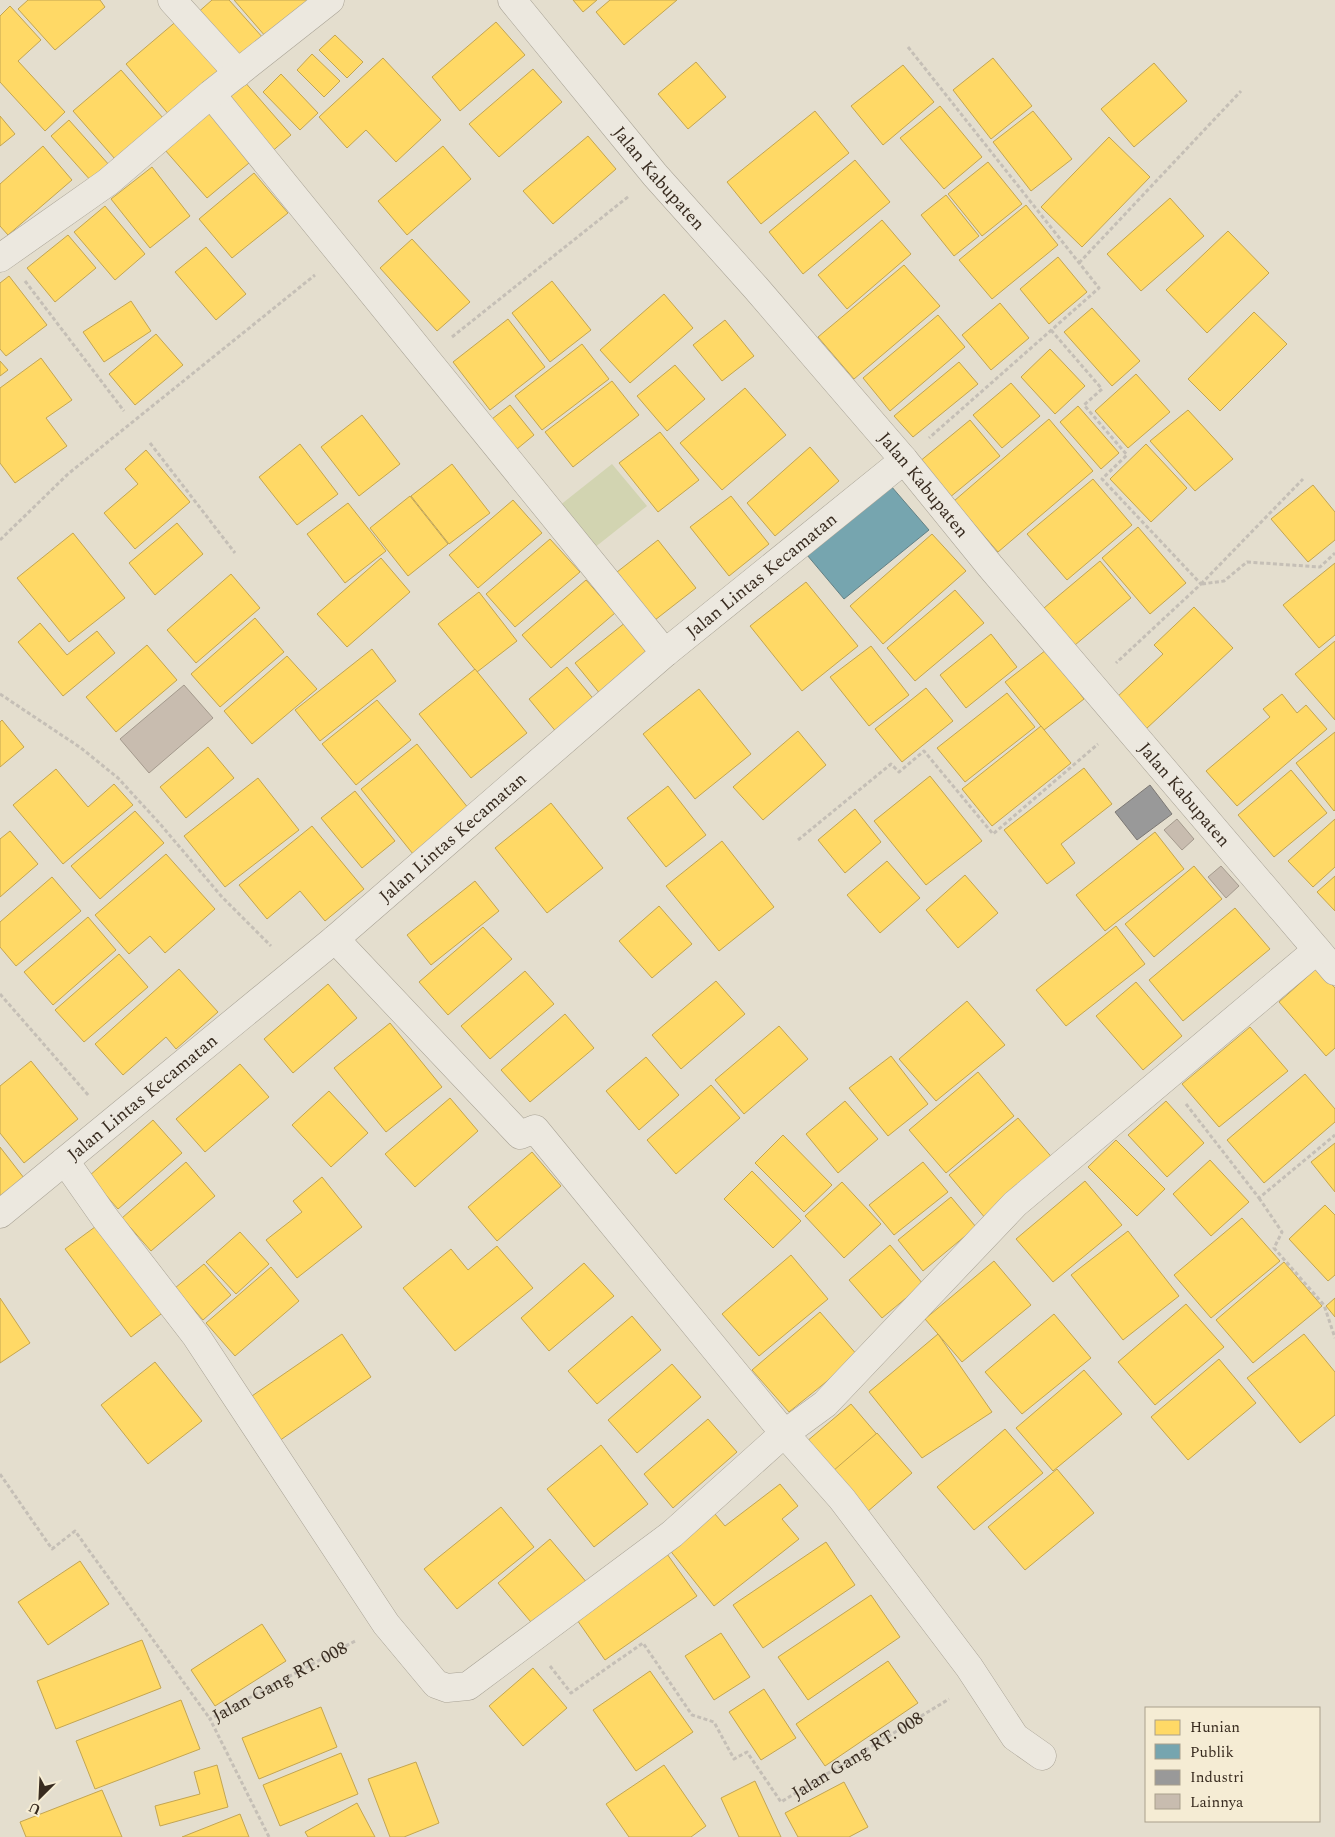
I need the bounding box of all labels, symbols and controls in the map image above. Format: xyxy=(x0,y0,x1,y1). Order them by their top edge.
street label: Jalan Kabupaten xyxy=(606,120,712,237)
street label: Jalan Kabupaten xyxy=(871,426,975,544)
street label: Jalan Lintas Kecamatan xyxy=(680,506,843,645)
street label: Jalan Kabupaten xyxy=(1132,736,1237,853)
street label: Jalan Lintas Kecamatan xyxy=(373,766,533,909)
street label: Jalan Lintas Kecamatan xyxy=(61,1028,224,1168)
street label: Jalan Gang RT. 008 xyxy=(207,1635,352,1729)
street label: Jalan Gang RT. 008 xyxy=(787,1705,929,1806)
legend xyxy=(1145,1707,1320,1822)
text: Hunian xyxy=(1190,1716,1240,1739)
text: Publik xyxy=(1190,1741,1234,1764)
text: Industri xyxy=(1190,1766,1244,1789)
north arrow xyxy=(15,1772,65,1822)
text: Lainnya xyxy=(1190,1791,1244,1814)
text: U xyxy=(25,1796,45,1820)

